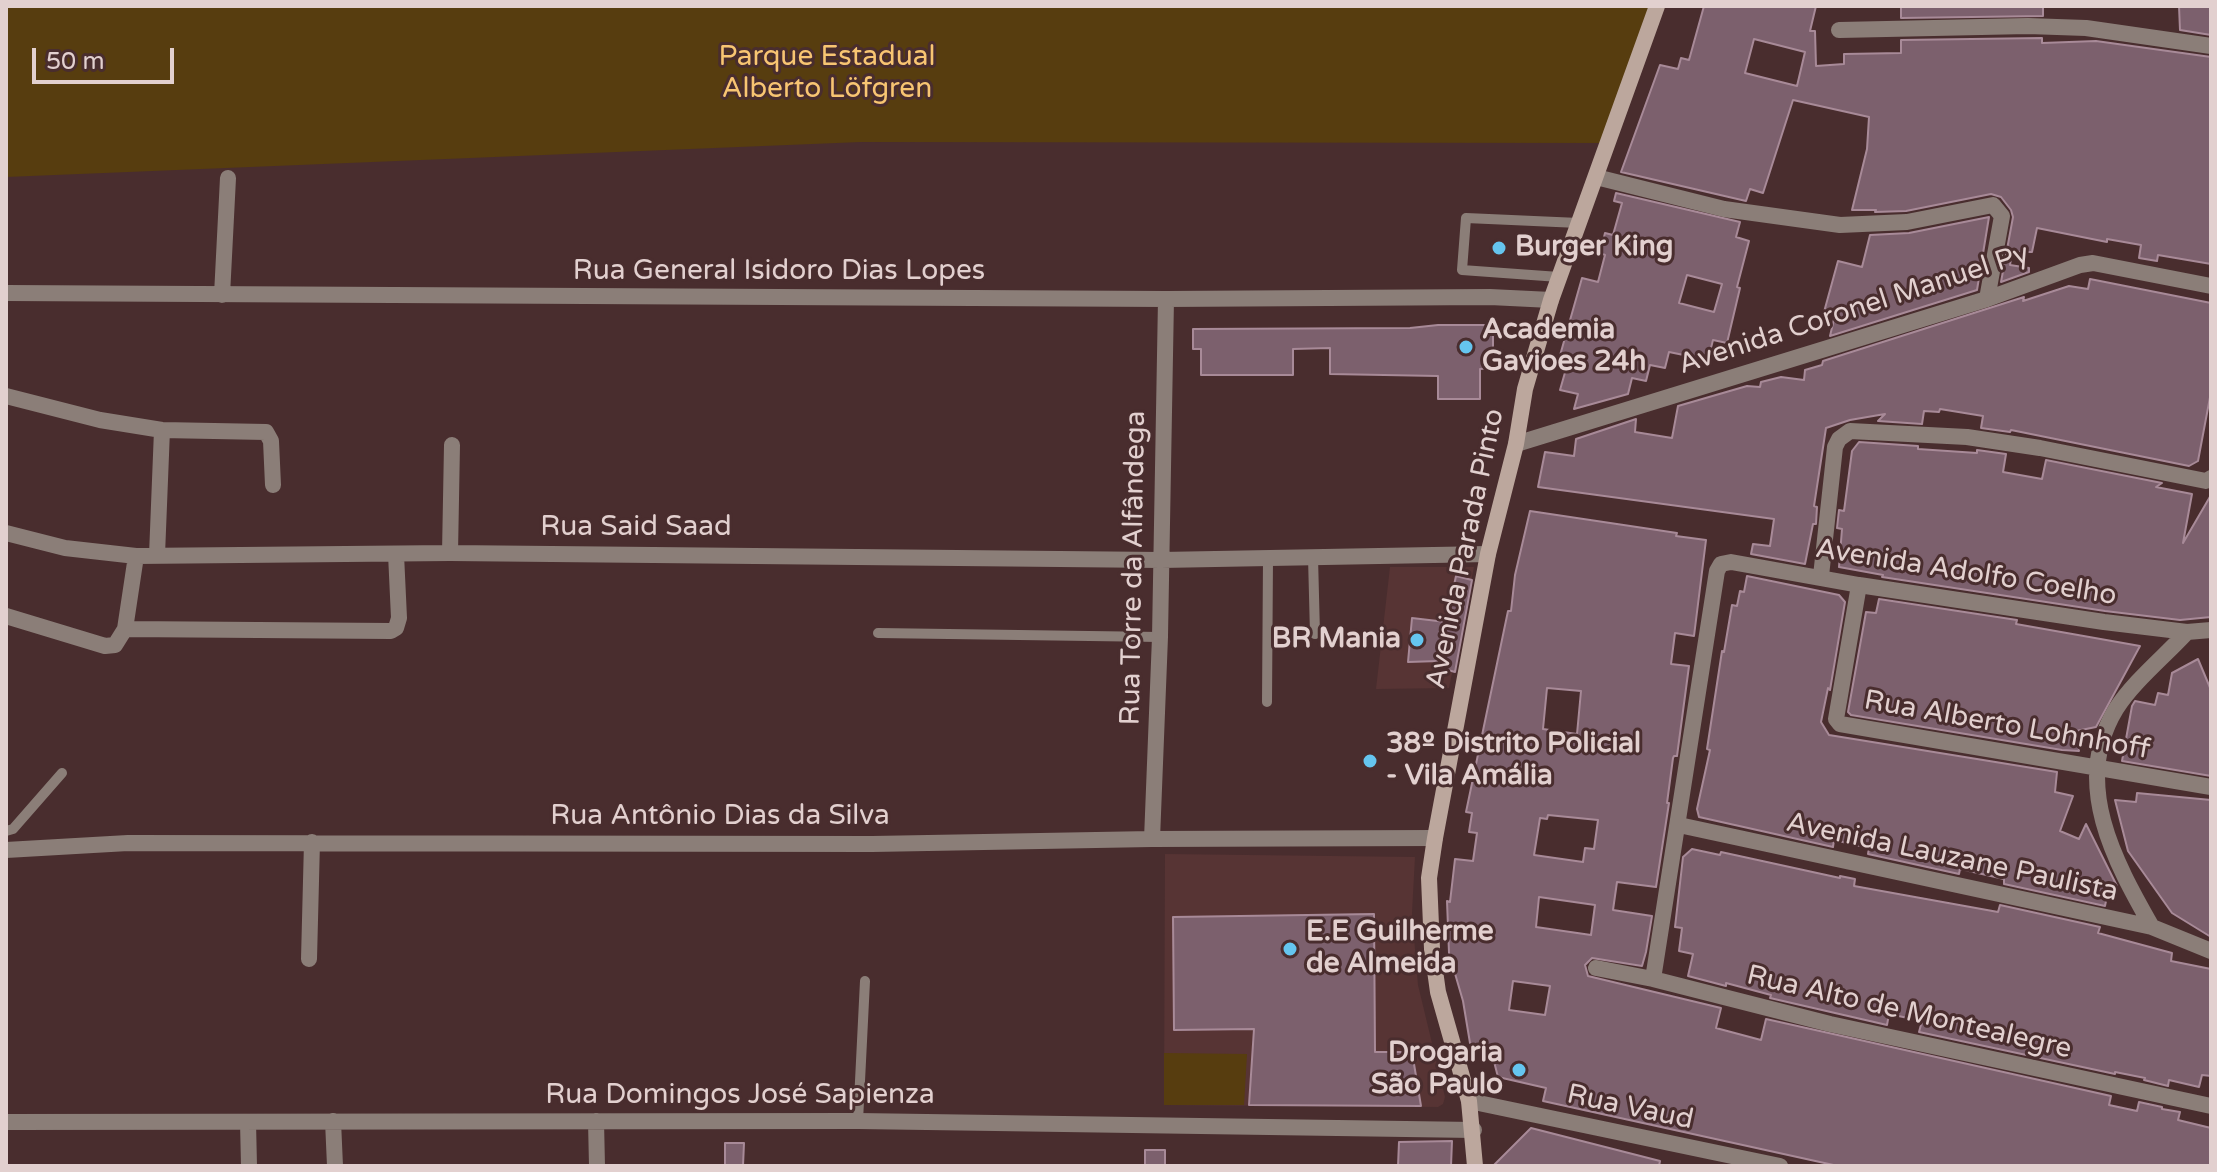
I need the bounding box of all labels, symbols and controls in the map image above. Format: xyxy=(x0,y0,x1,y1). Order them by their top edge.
scale bar xyxy=(36,32,178,82)
park label: Parque Estadual Alberto Löfgren xyxy=(719,41,935,107)
text: 50 m xyxy=(46,47,104,76)
place label: Burger King xyxy=(1515,231,1674,265)
street label: Avenida Coronel Manuel Py xyxy=(1675,237,2033,383)
marker: Burger King xyxy=(1490,239,1508,257)
street label: Rua General Isidoro Dias Lopes xyxy=(573,255,985,289)
place label: Academia Gavioes 24h xyxy=(1482,314,1646,380)
marker: Academia Gavioes 24h xyxy=(1457,338,1475,356)
street label: Avenida Parada Pinto xyxy=(1420,406,1512,692)
street label: Rua Torre da Alfândega xyxy=(1114,410,1154,726)
street label: Rua Said Saad xyxy=(540,511,732,545)
street label: Avenida Adolfo Coelho xyxy=(1813,533,2119,613)
place label: BR Mania xyxy=(1272,623,1401,657)
marker: BR Mania xyxy=(1408,631,1426,649)
street label: Rua Alberto Lohnhoff xyxy=(1861,684,2153,768)
place label: 38º Distrito Policial - Vila Amália xyxy=(1386,728,1641,794)
marker: 38º Distrito Policial - Vila Amália xyxy=(1361,752,1379,770)
street label: Rua Antônio Dias da Silva xyxy=(550,800,890,834)
street label: Avenida Lauzane Paulista xyxy=(1783,806,2121,910)
place label: E.E Guilherme de Almeida xyxy=(1306,916,1494,982)
marker: E.E Guilherme de Almeida xyxy=(1281,940,1299,958)
street label: Rua Alto de Montealegre xyxy=(1743,959,2075,1067)
place label: Drogaria São Paulo xyxy=(1371,1037,1503,1103)
marker: Drogaria São Paulo xyxy=(1510,1061,1528,1079)
street label: Rua Vaud xyxy=(1564,1078,1696,1138)
street label: Rua Domingos José Sapienza xyxy=(545,1079,935,1113)

